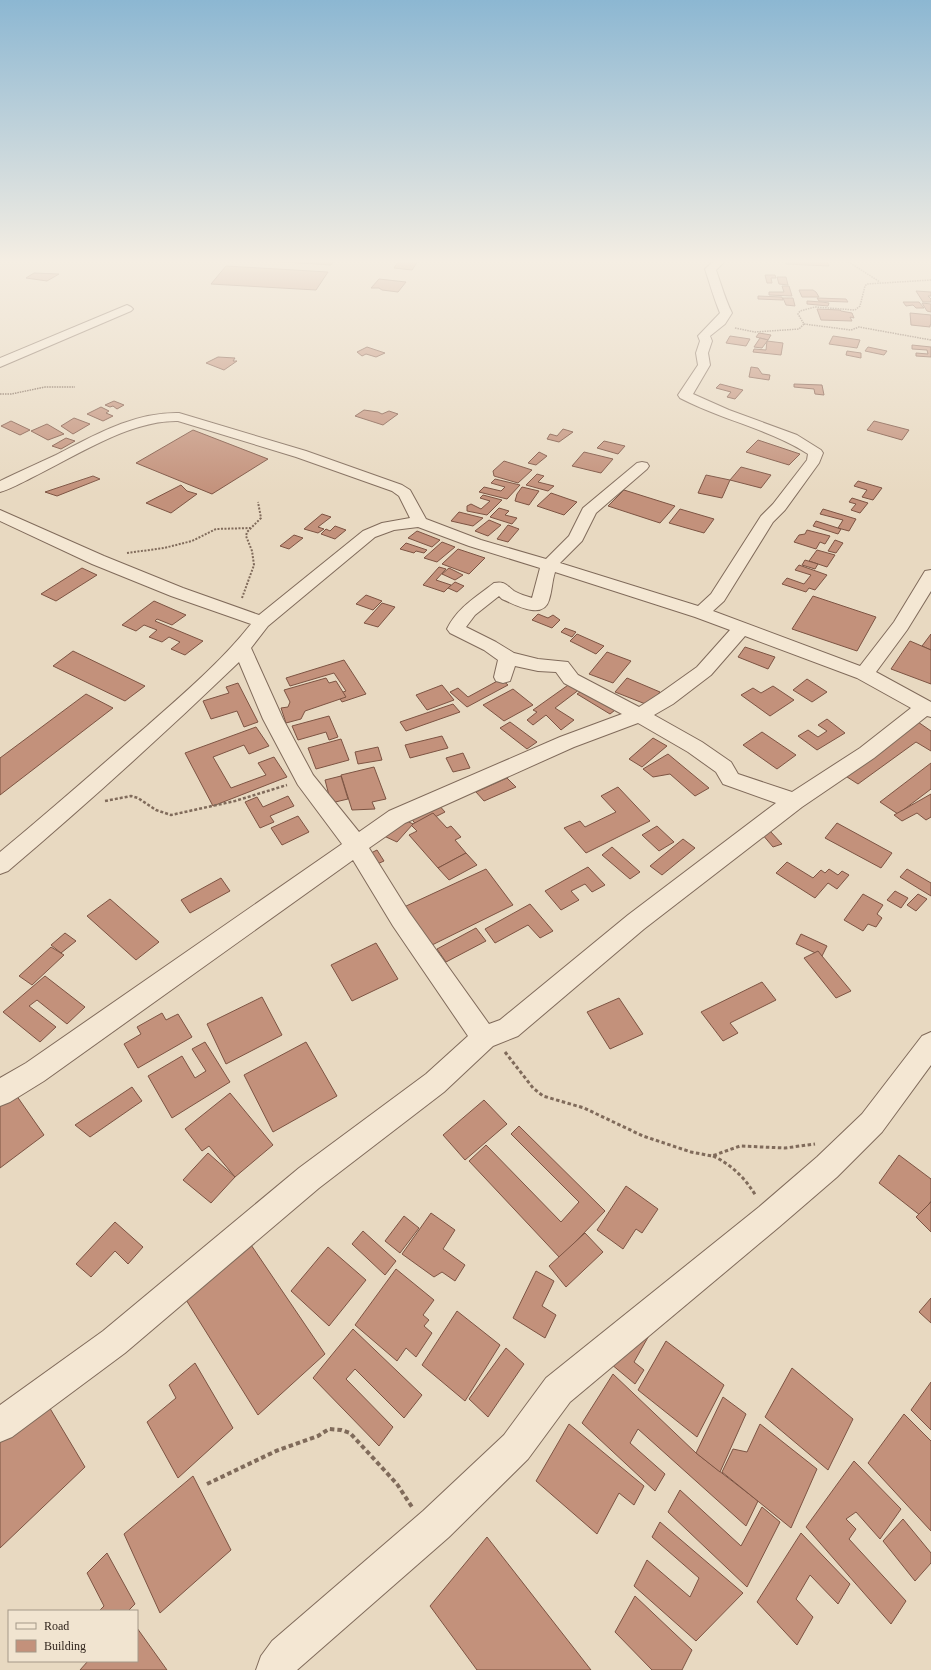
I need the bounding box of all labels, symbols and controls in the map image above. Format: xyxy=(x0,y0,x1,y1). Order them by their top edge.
legend xyxy=(8,1610,138,1662)
text: Road xyxy=(44,1619,69,1633)
text: Building xyxy=(44,1639,86,1653)

